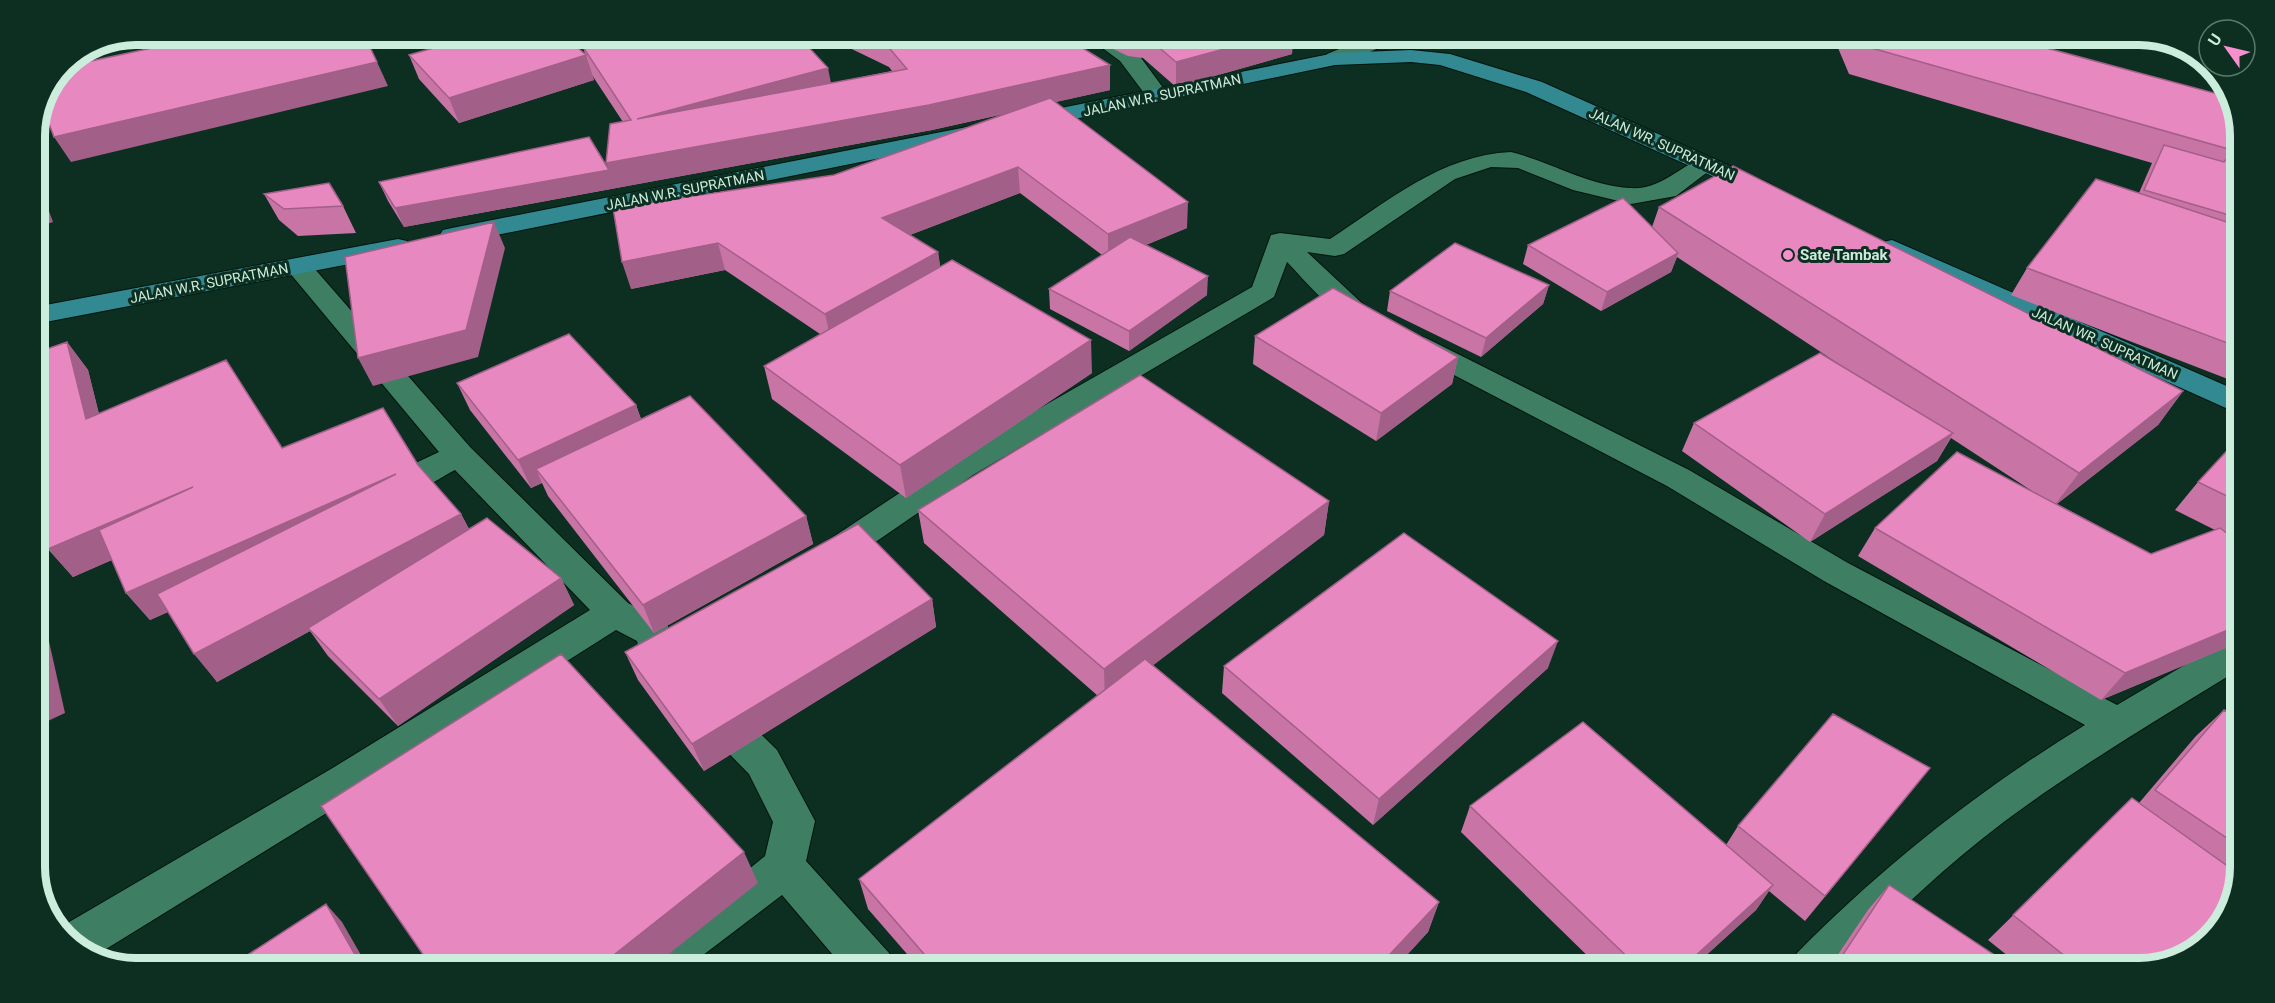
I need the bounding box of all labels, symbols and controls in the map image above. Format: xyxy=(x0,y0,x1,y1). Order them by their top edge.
north arrow xyxy=(2197,18,2257,78)
text: U xyxy=(2204,30,2226,50)
street label: JALAN W.R. SUPRATMAN xyxy=(1082,70,1242,120)
street label: JALAN WR. SUPRATMAN xyxy=(1587,105,1737,183)
street label: JALAN W.R. SUPRATMAN xyxy=(604,167,766,213)
place label: Sate Tambak xyxy=(1800,246,1888,264)
marker: Sate Tambak xyxy=(1781,248,1795,262)
street label: JALAN W.R. SUPRATMAN xyxy=(128,260,290,306)
street label: JALAN WR. SUPRATMAN xyxy=(2030,304,2180,382)

